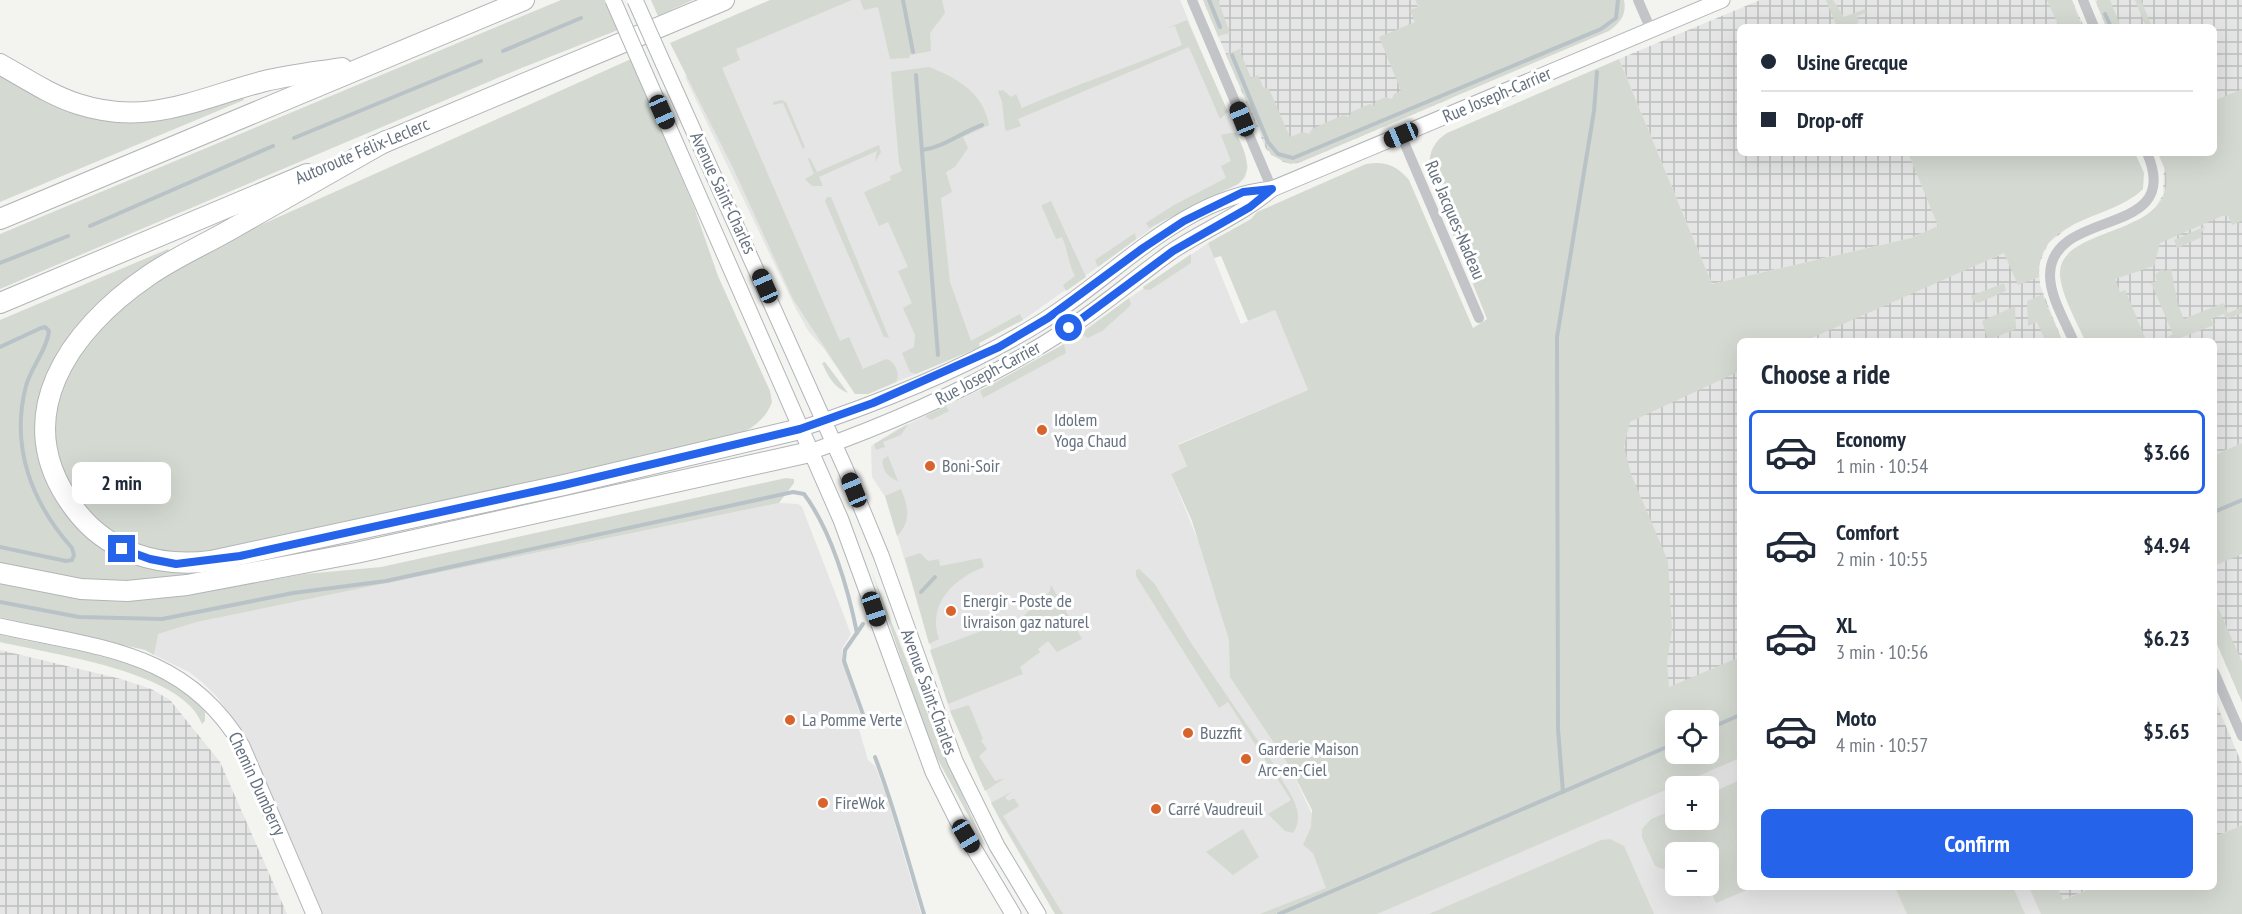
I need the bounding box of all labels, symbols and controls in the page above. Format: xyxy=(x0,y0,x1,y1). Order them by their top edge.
text: Usine Grecque xyxy=(1797,48,1908,76)
street label: Rue Joseph-Carrier xyxy=(1439,61,1555,128)
car xyxy=(646,92,678,132)
car xyxy=(1227,99,1257,139)
text: Drop-off xyxy=(1797,106,1863,134)
street label: Autoroute Félix-Leclerc xyxy=(291,112,433,189)
car xyxy=(1381,120,1421,150)
street label: Avenue Saint-Charles xyxy=(685,128,762,257)
street label: Rue Jacques-Nadeau xyxy=(1420,157,1491,283)
car xyxy=(749,266,781,306)
route start xyxy=(1055,314,1082,341)
street label: Rue Joseph-Carrier xyxy=(931,335,1044,410)
text: Choose a ride xyxy=(1761,357,1890,391)
place label: Idolem Yoga Chaud xyxy=(1054,408,1126,452)
marker: Idolem Yoga Chaud xyxy=(1035,423,1049,437)
icon: car xyxy=(1764,425,1818,479)
text: Economy xyxy=(1836,425,1906,453)
text: $3.66 xyxy=(2143,438,2190,466)
text: 1 min · 10:54 xyxy=(1836,453,1928,479)
place label: Boni-Soir xyxy=(942,454,1000,477)
marker: Boni-Soir xyxy=(923,459,937,473)
callout: 2 min xyxy=(72,462,172,504)
text: 2 min xyxy=(101,470,142,496)
car xyxy=(839,470,869,510)
icon: car xyxy=(1764,518,1818,572)
text: Comfort xyxy=(1836,518,1899,546)
text: $4.94 xyxy=(2143,531,2190,559)
route end xyxy=(108,535,135,562)
text: 2 min · 10:55 xyxy=(1836,546,1928,572)
car xyxy=(860,589,888,629)
place label: Energir - Poste de livraison gaz naturel xyxy=(963,589,1090,633)
marker: Energir - Poste de livraison gaz naturel xyxy=(944,604,958,618)
icon: car xyxy=(1764,611,1818,665)
text: XL xyxy=(1836,611,1857,639)
text: $6.23 xyxy=(2143,624,2190,652)
street label: Avenue Saint-Charles xyxy=(896,626,963,758)
text: 3 min · 10:56 xyxy=(1836,639,1928,665)
icon: car xyxy=(1764,704,1818,758)
text: Moto xyxy=(1836,704,1877,732)
place label: La Pomme Verte xyxy=(802,708,902,731)
map controls xyxy=(1665,710,1719,896)
button: locate xyxy=(1665,710,1719,764)
marker: La Pomme Verte xyxy=(783,713,797,727)
text: $5.65 xyxy=(2143,717,2190,745)
place label: Buzzfit xyxy=(1200,721,1242,744)
marker: Buzzfit xyxy=(1181,726,1195,740)
street label: Chemin Dumberry xyxy=(223,728,292,840)
text: 4 min · 10:57 xyxy=(1836,732,1928,758)
place label: Garderie Maison Arc-en-Ciel xyxy=(1258,737,1359,781)
marker: Garderie Maison Arc-en-Ciel xyxy=(1239,752,1253,766)
button: + xyxy=(1665,776,1719,830)
place label: FireWok xyxy=(835,791,885,814)
marker: FireWok xyxy=(816,796,830,810)
place label: Carré Vaudreuil xyxy=(1168,797,1263,820)
marker: Carré Vaudreuil xyxy=(1149,802,1163,816)
button: Confirm xyxy=(1761,809,2193,878)
car xyxy=(949,816,983,856)
button: − xyxy=(1665,842,1719,896)

